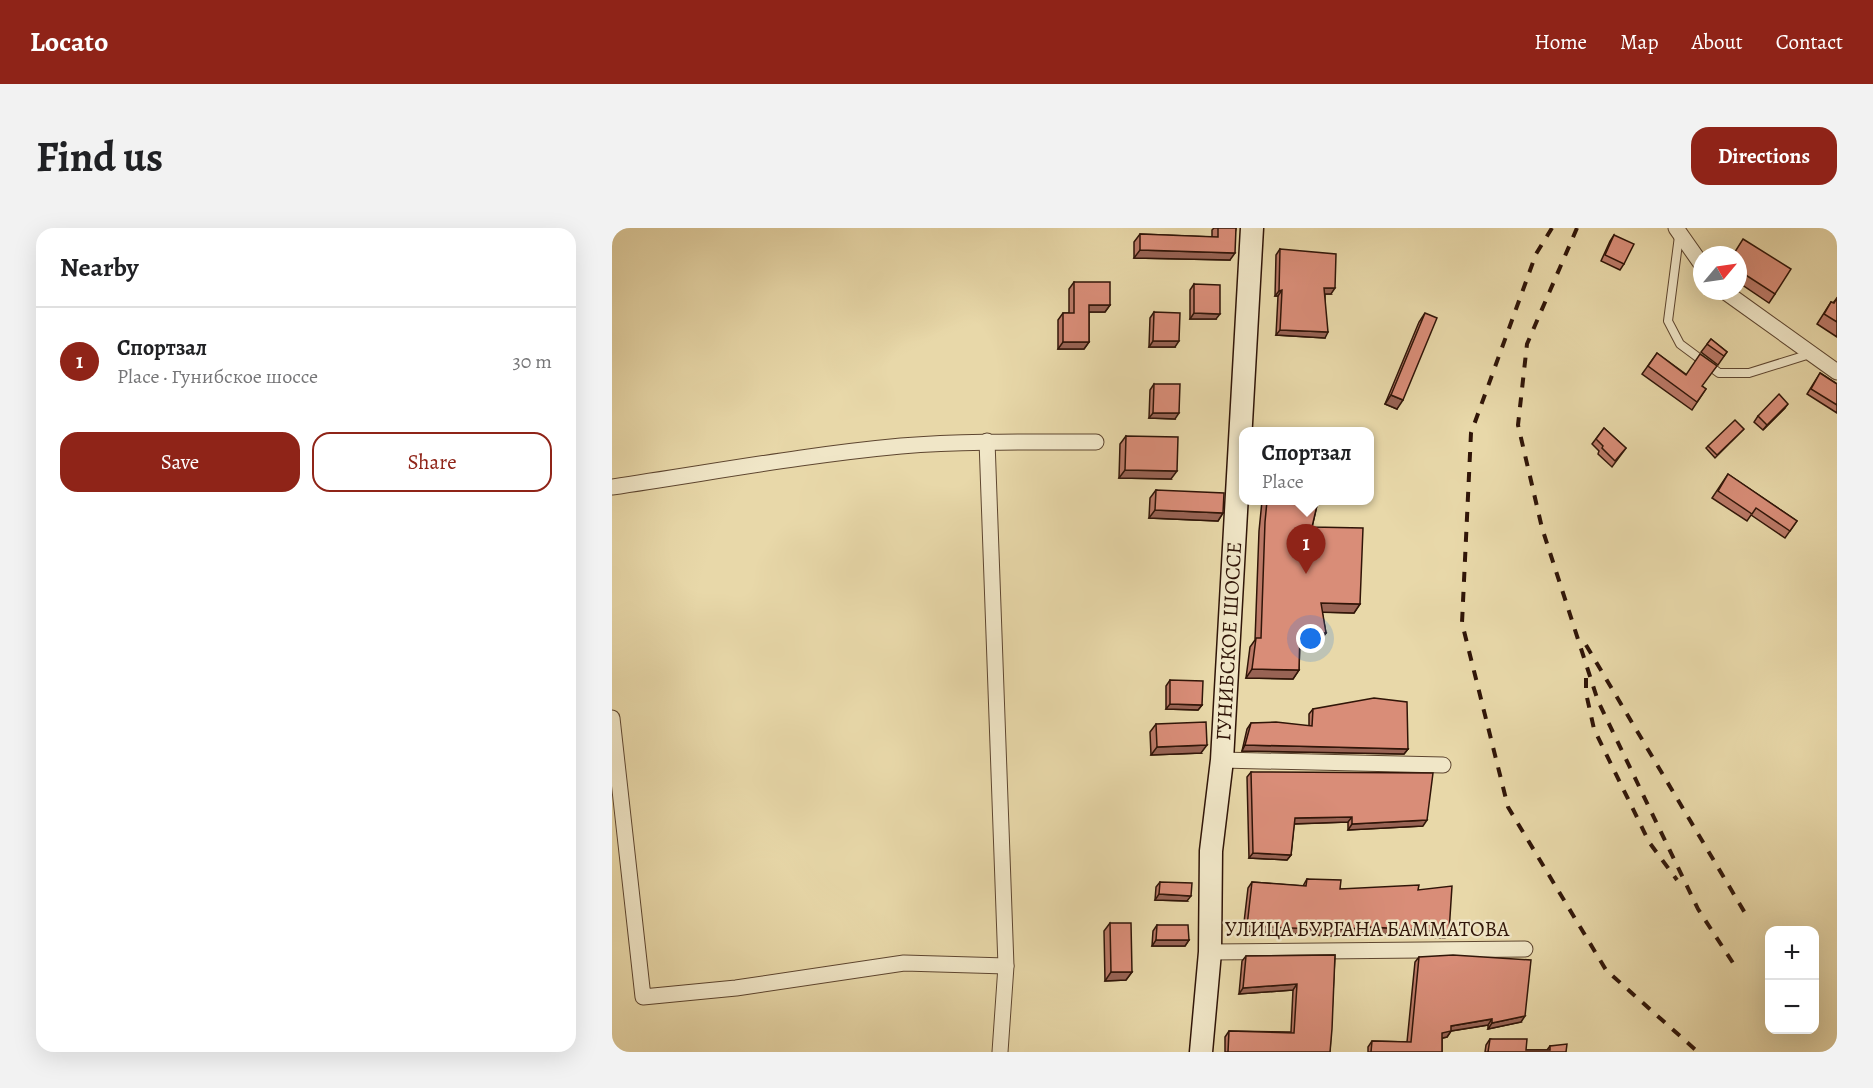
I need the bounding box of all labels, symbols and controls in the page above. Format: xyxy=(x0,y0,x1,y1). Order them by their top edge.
text: Locato xyxy=(30,23,108,61)
text: Home xyxy=(1534,28,1587,56)
text: Map xyxy=(1620,28,1658,56)
text: About xyxy=(1691,28,1743,56)
text: Contact xyxy=(1776,28,1843,56)
button: Directions xyxy=(1691,127,1837,185)
text: Find us xyxy=(36,128,163,185)
north arrow xyxy=(1693,246,1747,300)
text: Nearby xyxy=(60,250,139,285)
text: Спортзал xyxy=(117,333,207,363)
text: 1 xyxy=(76,348,83,375)
text: 30 m xyxy=(512,348,552,375)
text: Place · Гунибское шоссе xyxy=(117,363,318,390)
popup xyxy=(1239,427,1374,505)
button: Save xyxy=(60,432,300,492)
button: Share xyxy=(312,432,552,492)
text: Спортзал xyxy=(1261,438,1352,468)
text: Place xyxy=(1261,468,1304,495)
pin: 1 xyxy=(1286,524,1326,574)
street label: ГУНИБСКОЕ ШОССЕ xyxy=(1209,541,1248,742)
your location xyxy=(1296,624,1325,653)
street label: УЛИЦА БУРГАНА БАММАТОВА xyxy=(1225,915,1510,943)
map controls xyxy=(1765,926,1819,1034)
button: + xyxy=(1765,926,1819,980)
button: − xyxy=(1765,980,1819,1034)

